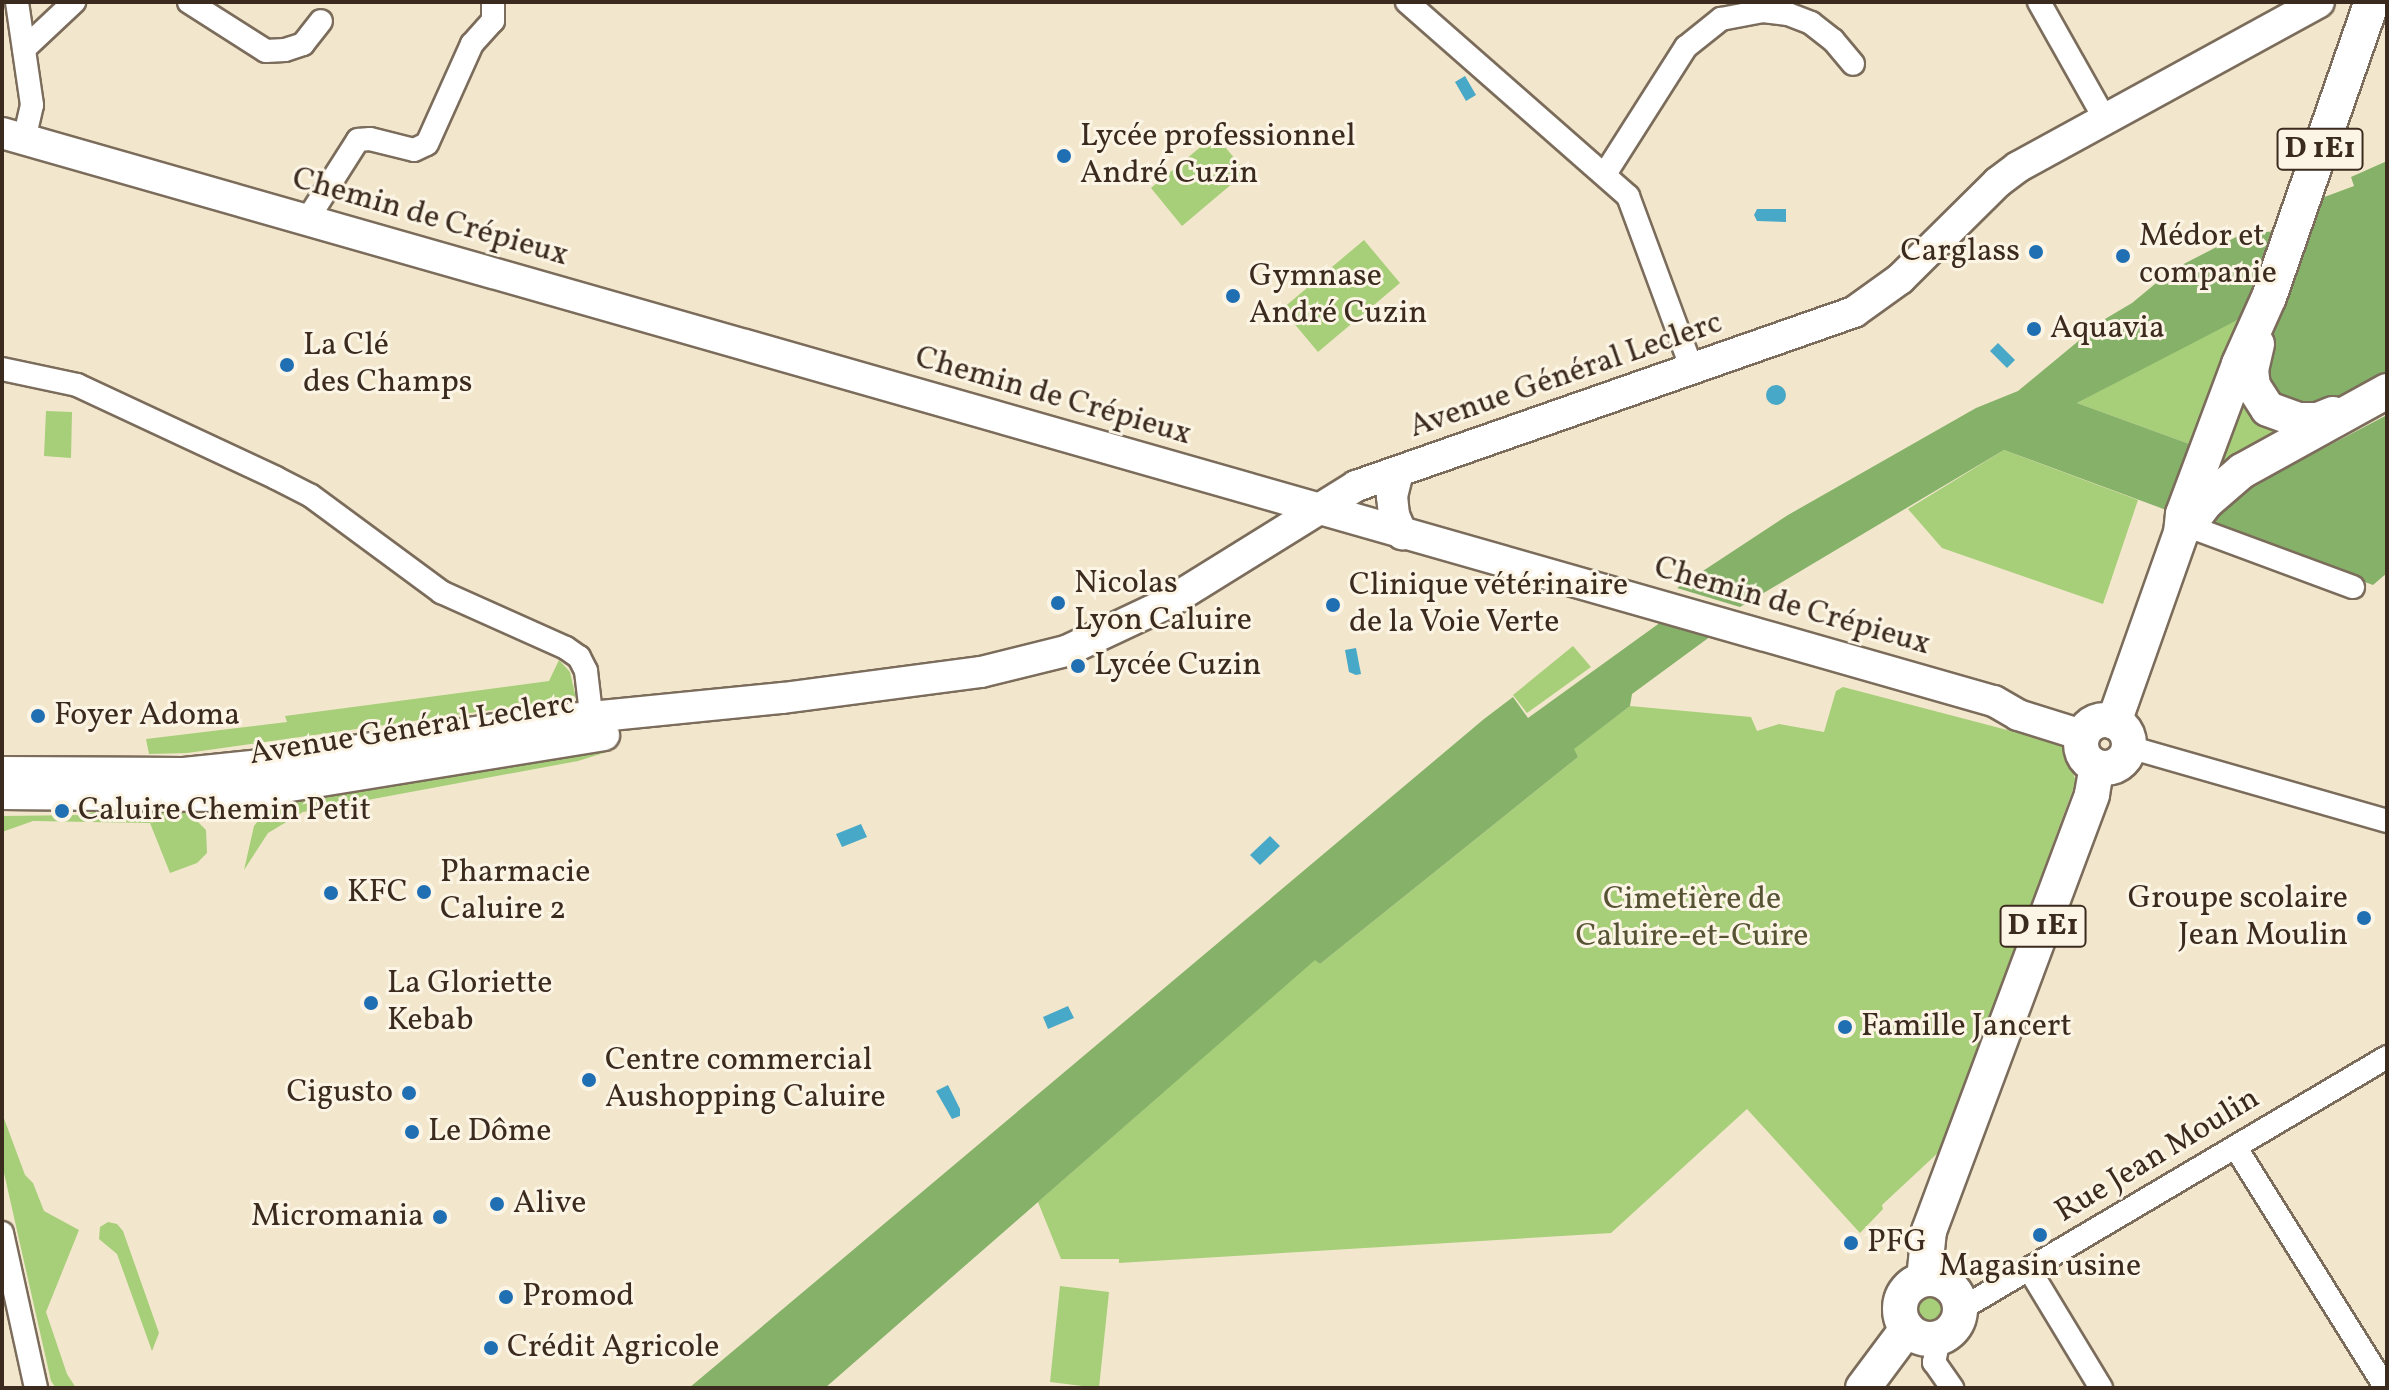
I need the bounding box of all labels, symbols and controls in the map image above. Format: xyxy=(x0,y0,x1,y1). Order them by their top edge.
place label: Lycée professionnel André Cuzin xyxy=(1080,119,1356,194)
road number: D 1E1 xyxy=(2276,123,2364,175)
marker: Lycée professionnel André Cuzin xyxy=(1055,147,1073,165)
street label: Chemin de Crépieux xyxy=(287,160,573,276)
place label: Médor et companie xyxy=(2139,219,2277,294)
place label: Carglass xyxy=(1901,233,2020,271)
marker: Carglass xyxy=(2027,243,2045,261)
marker: Médor et companie xyxy=(2114,247,2132,265)
place label: Gymnase André Cuzin xyxy=(1249,259,1427,334)
marker: Gymnase André Cuzin xyxy=(1224,287,1242,305)
street label: Avenue Général Leclerc xyxy=(1405,304,1727,448)
place label: Aquavia xyxy=(2050,310,2165,348)
marker: Aquavia xyxy=(2025,320,2043,338)
place label: La Clé des Champs xyxy=(303,328,473,403)
street label: Chemin de Crépieux xyxy=(910,339,1196,455)
marker: La Clé des Champs xyxy=(278,356,296,374)
street label: Chemin de Crépieux xyxy=(1649,549,1935,665)
place label: Nicolas Lyon Caluire xyxy=(1074,566,1252,641)
place label: Clinique vétérinaire de la Voie Verte xyxy=(1349,568,1629,643)
marker: Nicolas Lyon Caluire xyxy=(1049,594,1067,612)
marker: Clinique vétérinaire de la Voie Verte xyxy=(1324,596,1342,614)
place label: Lycée Cuzin xyxy=(1094,647,1261,685)
marker: Lycée Cuzin xyxy=(1069,657,1087,675)
street label: Avenue Général Leclerc xyxy=(247,685,577,775)
place label: Foyer Adoma xyxy=(54,697,240,735)
marker: Foyer Adoma xyxy=(29,707,47,725)
place label: Caluire Chemin Petit xyxy=(78,792,371,830)
marker: Caluire Chemin Petit xyxy=(53,802,71,820)
place label: Pharmacie Caluire 2 xyxy=(440,855,590,930)
place label: KFC xyxy=(347,874,408,912)
place label: Groupe scolaire Jean Moulin xyxy=(2128,881,2348,956)
park label: Cimetière de Caluire-et-Cuire xyxy=(1575,882,1809,957)
marker: Pharmacie Caluire 2 xyxy=(415,883,433,901)
marker: KFC xyxy=(322,884,340,902)
road number: D 1E1 xyxy=(1999,900,2087,952)
marker: Groupe scolaire Jean Moulin xyxy=(2355,909,2373,927)
place label: La Gloriette Kebab xyxy=(387,966,552,1041)
marker: La Gloriette Kebab xyxy=(362,994,380,1012)
place label: Famille Jancert xyxy=(1861,1008,2072,1046)
marker: Famille Jancert xyxy=(1836,1018,1854,1036)
place label: Centre commercial Aushopping Caluire xyxy=(605,1043,886,1118)
marker: Centre commercial Aushopping Caluire xyxy=(580,1071,598,1089)
place label: Cigusto xyxy=(286,1074,393,1112)
street label: Rue Jean Moulin xyxy=(2049,1080,2267,1232)
marker: Cigusto xyxy=(400,1084,418,1102)
place label: Le Dôme xyxy=(428,1113,551,1151)
marker: Le Dôme xyxy=(403,1123,421,1141)
place label: Alive xyxy=(513,1185,586,1223)
marker: Alive xyxy=(488,1195,506,1213)
place label: Micromania xyxy=(251,1198,424,1236)
marker: Micromania xyxy=(431,1208,449,1226)
place label: PFG xyxy=(1867,1224,1927,1262)
marker: Magasin usine xyxy=(2031,1226,2049,1244)
marker: PFG xyxy=(1842,1234,1860,1252)
place label: Magasin usine xyxy=(1939,1248,2141,1286)
place label: Promod xyxy=(522,1278,634,1316)
marker: Promod xyxy=(497,1288,515,1306)
place label: Crédit Agricole xyxy=(507,1329,719,1367)
marker: Crédit Agricole xyxy=(482,1339,500,1357)

